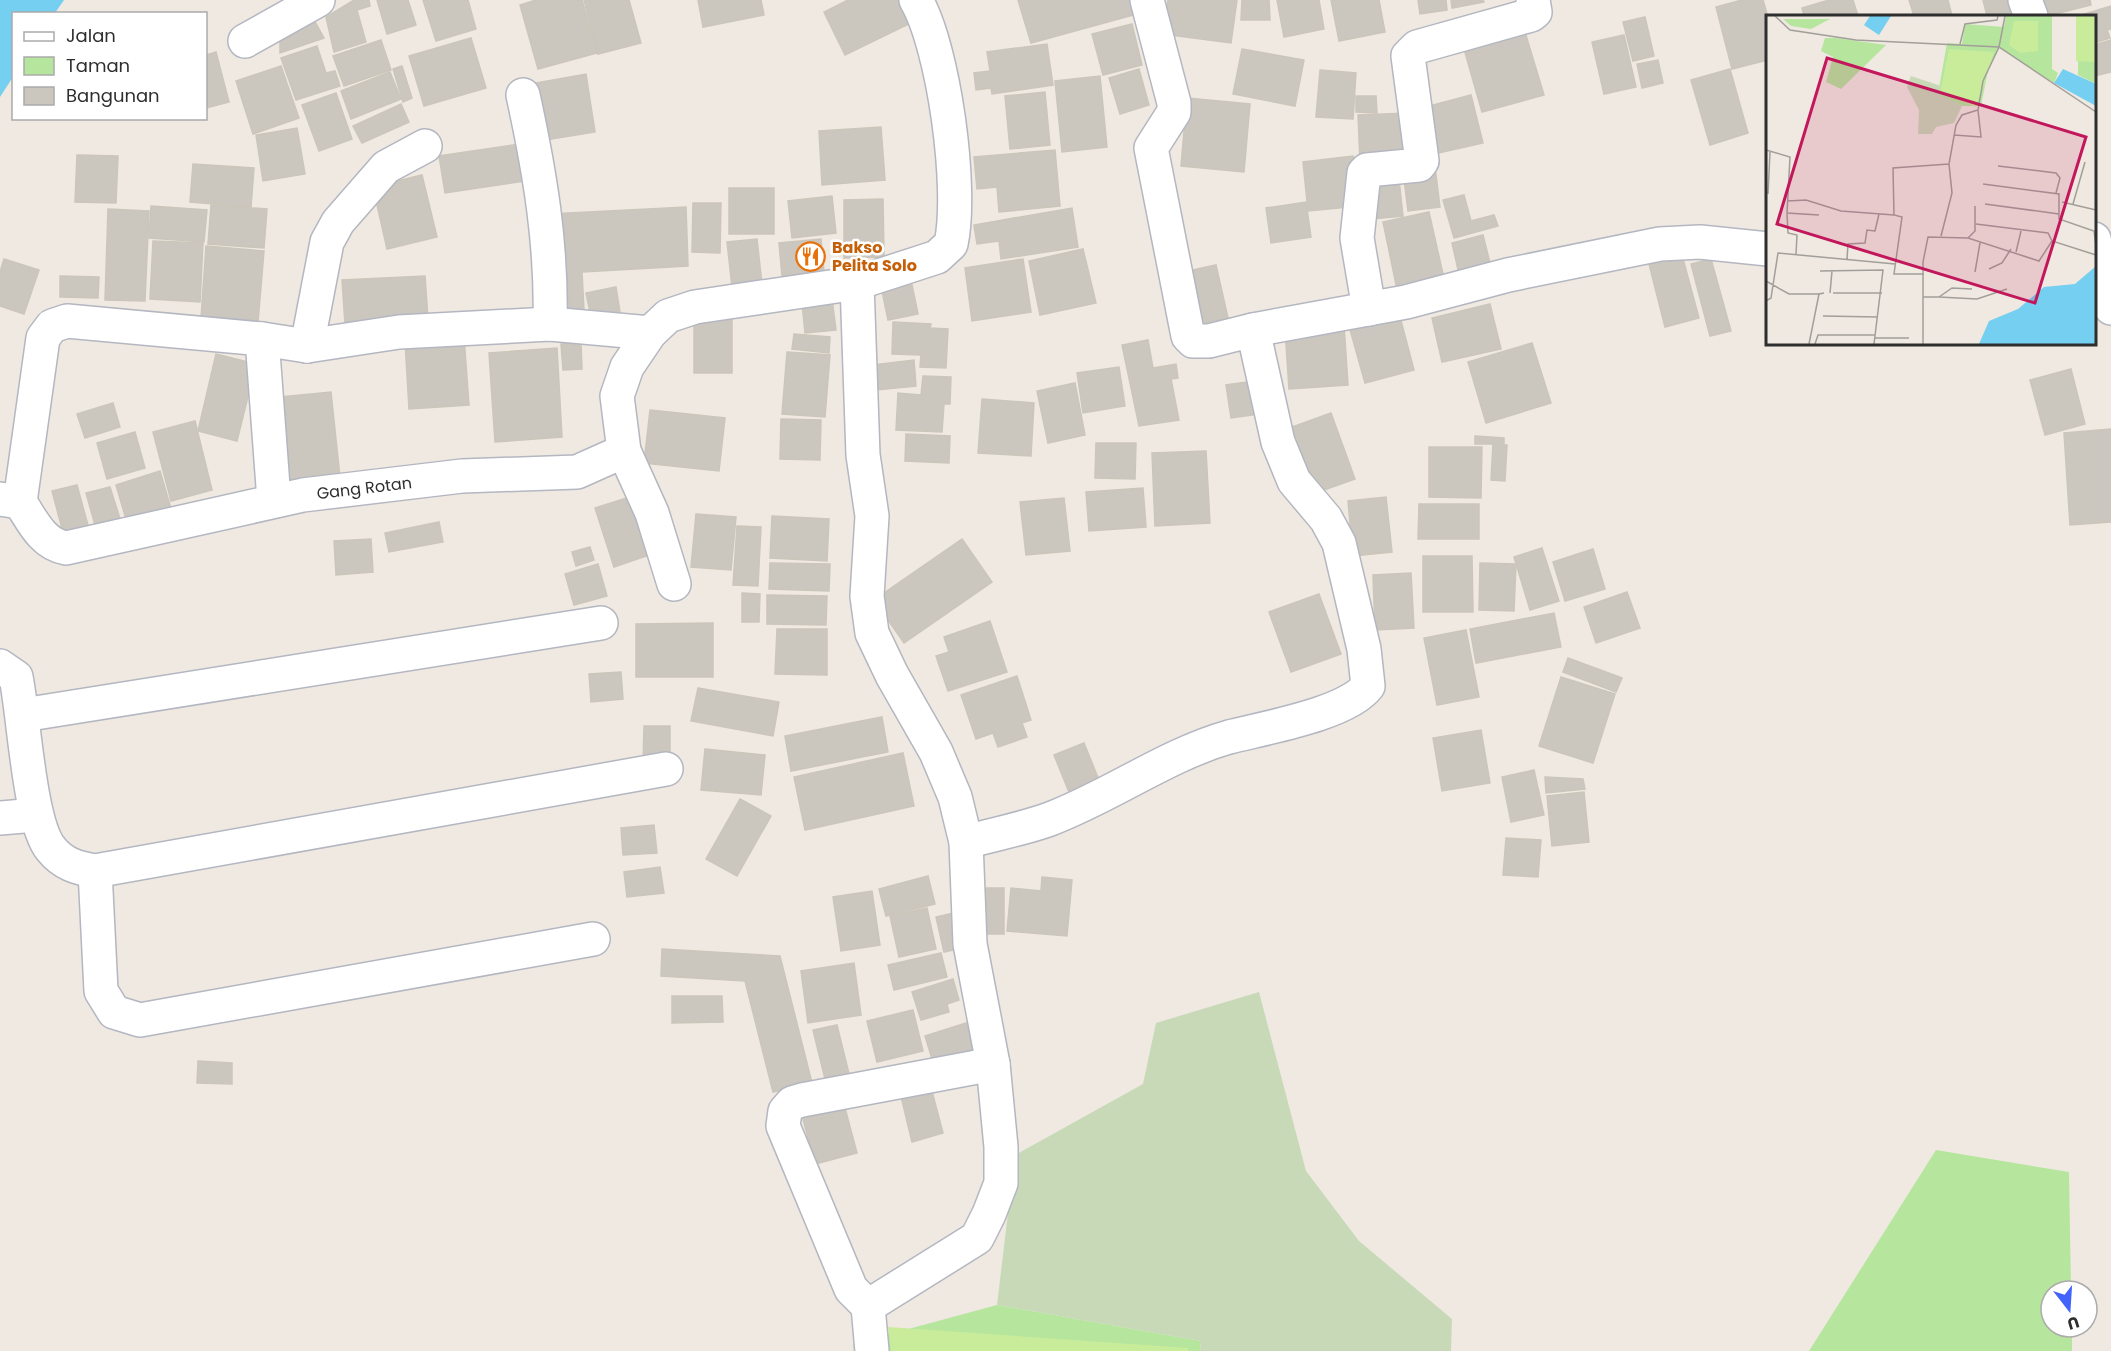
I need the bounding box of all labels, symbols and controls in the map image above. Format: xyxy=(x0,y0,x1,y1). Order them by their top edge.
legend xyxy=(12,12,207,120)
inset map xyxy=(1766,15,2096,345)
text: Jalan xyxy=(66,23,116,48)
text: Taman xyxy=(66,53,130,78)
text: Bangunan xyxy=(66,83,160,108)
place label: Bakso Pelita Solo xyxy=(832,236,917,277)
restaurant icon: Bakso Pelita Solo xyxy=(795,240,827,272)
street label: Gang Rotan xyxy=(315,471,413,505)
north arrow xyxy=(2039,1279,2099,1339)
text: U xyxy=(2064,1310,2082,1336)

